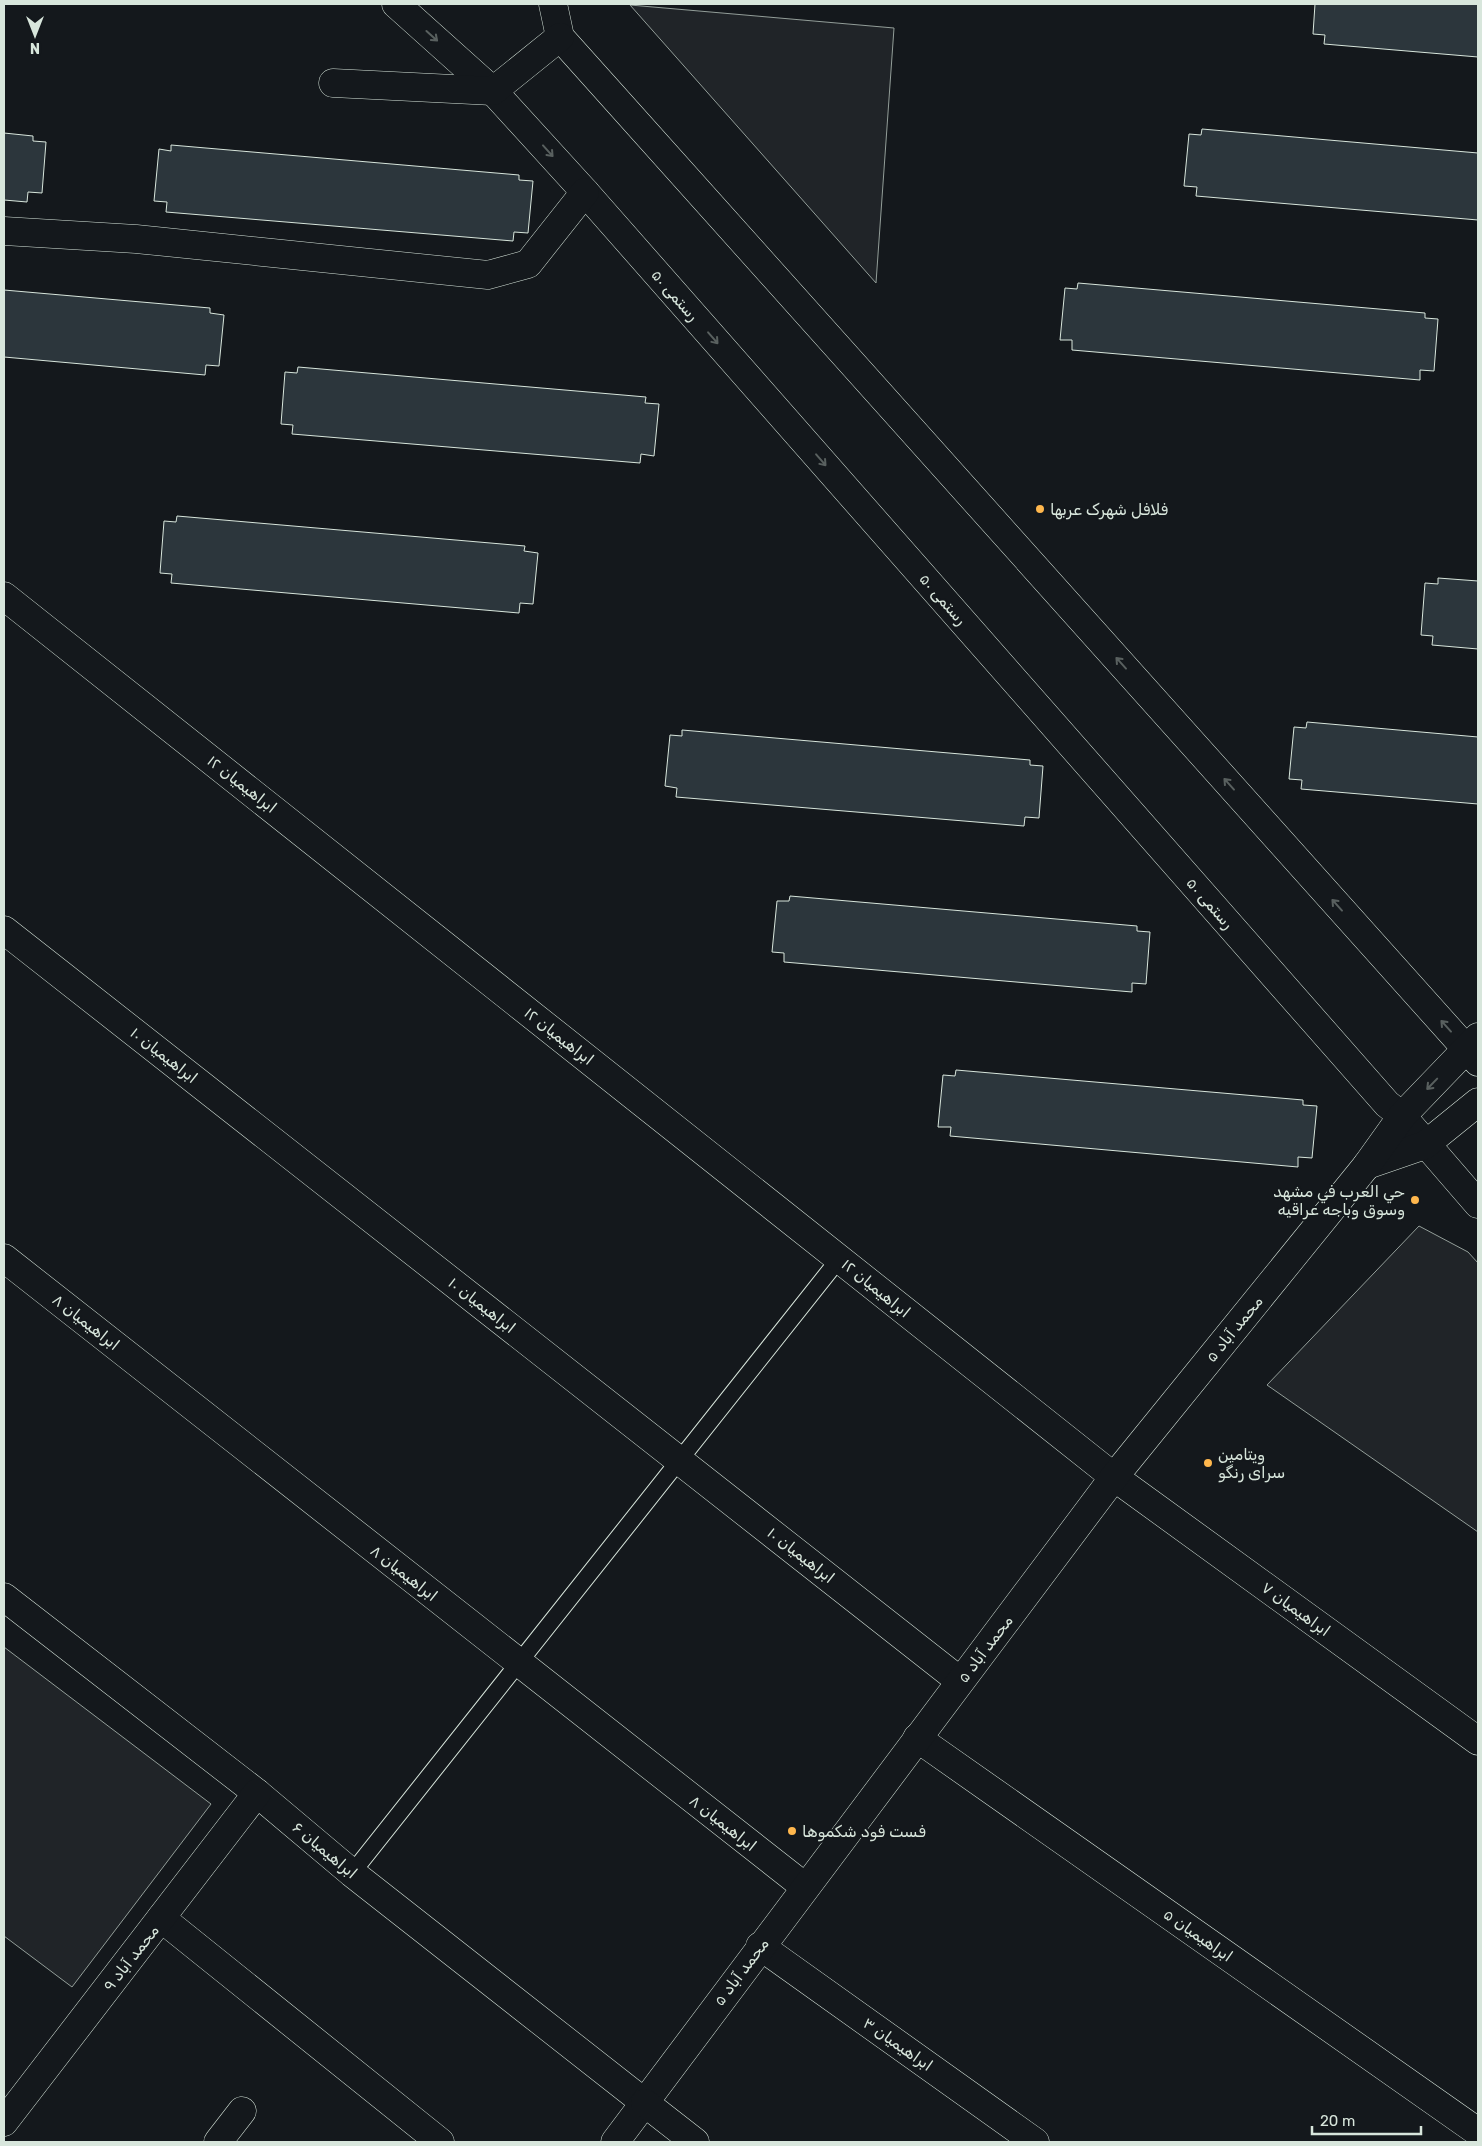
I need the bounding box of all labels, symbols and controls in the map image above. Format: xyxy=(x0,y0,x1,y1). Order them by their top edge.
north arrow xyxy=(10,10,60,60)
one-way arrow xyxy=(426,30,439,42)
text: N xyxy=(30,39,40,56)
one-way arrow xyxy=(542,144,553,157)
street label: رستمی ۵۰ xyxy=(646,265,703,326)
one-way arrow xyxy=(707,331,719,344)
one-way arrow xyxy=(815,453,826,466)
place label: فلافل شهرک عربها xyxy=(1050,500,1169,520)
marker: فلافل شهرک عربها xyxy=(1034,503,1046,515)
street label: رستمی ۵۰ xyxy=(914,569,971,630)
one-way arrow xyxy=(1115,656,1126,669)
street label: ابراهیمیان ۱۲ xyxy=(203,751,281,818)
one-way arrow xyxy=(1223,777,1235,790)
street label: رستمی ۵۰ xyxy=(1181,873,1238,934)
one-way arrow xyxy=(1332,898,1343,911)
street label: ابراهیمیان ۱۲ xyxy=(520,1003,598,1070)
one-way arrow xyxy=(1440,1019,1452,1032)
street label: ابراهیمیان ۱۰ xyxy=(126,1023,201,1088)
one-way arrow xyxy=(1426,1078,1438,1090)
place label: حي العرب في مشهد وسوق وباجه عراقيه xyxy=(1273,1182,1405,1220)
marker: حي العرب في مشهد وسوق وباجه عراقيه xyxy=(1409,1194,1421,1206)
street label: ابراهیمیان ۱۲ xyxy=(837,1255,914,1322)
street label: ابراهیمیان ۱۰ xyxy=(444,1273,519,1338)
street label: ابراهیمیان ۸ xyxy=(48,1290,123,1355)
street label: محمد آباد ۵ xyxy=(1201,1292,1267,1366)
place label: ویتامین سرای رنگو xyxy=(1218,1445,1285,1483)
marker: ویتامین سرای رنگو xyxy=(1202,1457,1214,1469)
street label: ابراهیمیان ۱۰ xyxy=(763,1523,838,1588)
street label: ابراهیمیان ۸ xyxy=(366,1541,441,1606)
street label: ابراهیمیان ۷ xyxy=(1257,1578,1334,1641)
street label: محمد آباد ۵ xyxy=(953,1611,1017,1687)
street label: ابراهیمیان ۸ xyxy=(685,1791,760,1856)
street label: ابراهیمیان ۶ xyxy=(288,1817,361,1883)
place label: فست فود شکموها xyxy=(802,1822,926,1842)
marker: فست فود شکموها xyxy=(786,1825,798,1837)
street label: ابراهیمیان ۵ xyxy=(1159,1904,1236,1967)
street label: محمد آباد ۹ xyxy=(99,1921,163,1995)
street label: محمد آباد ۵ xyxy=(709,1934,773,2010)
street label: ابراهیمیان ۳ xyxy=(859,2013,936,2076)
scale bar xyxy=(1312,2104,1421,2136)
text: 20 m xyxy=(1320,2112,1355,2130)

